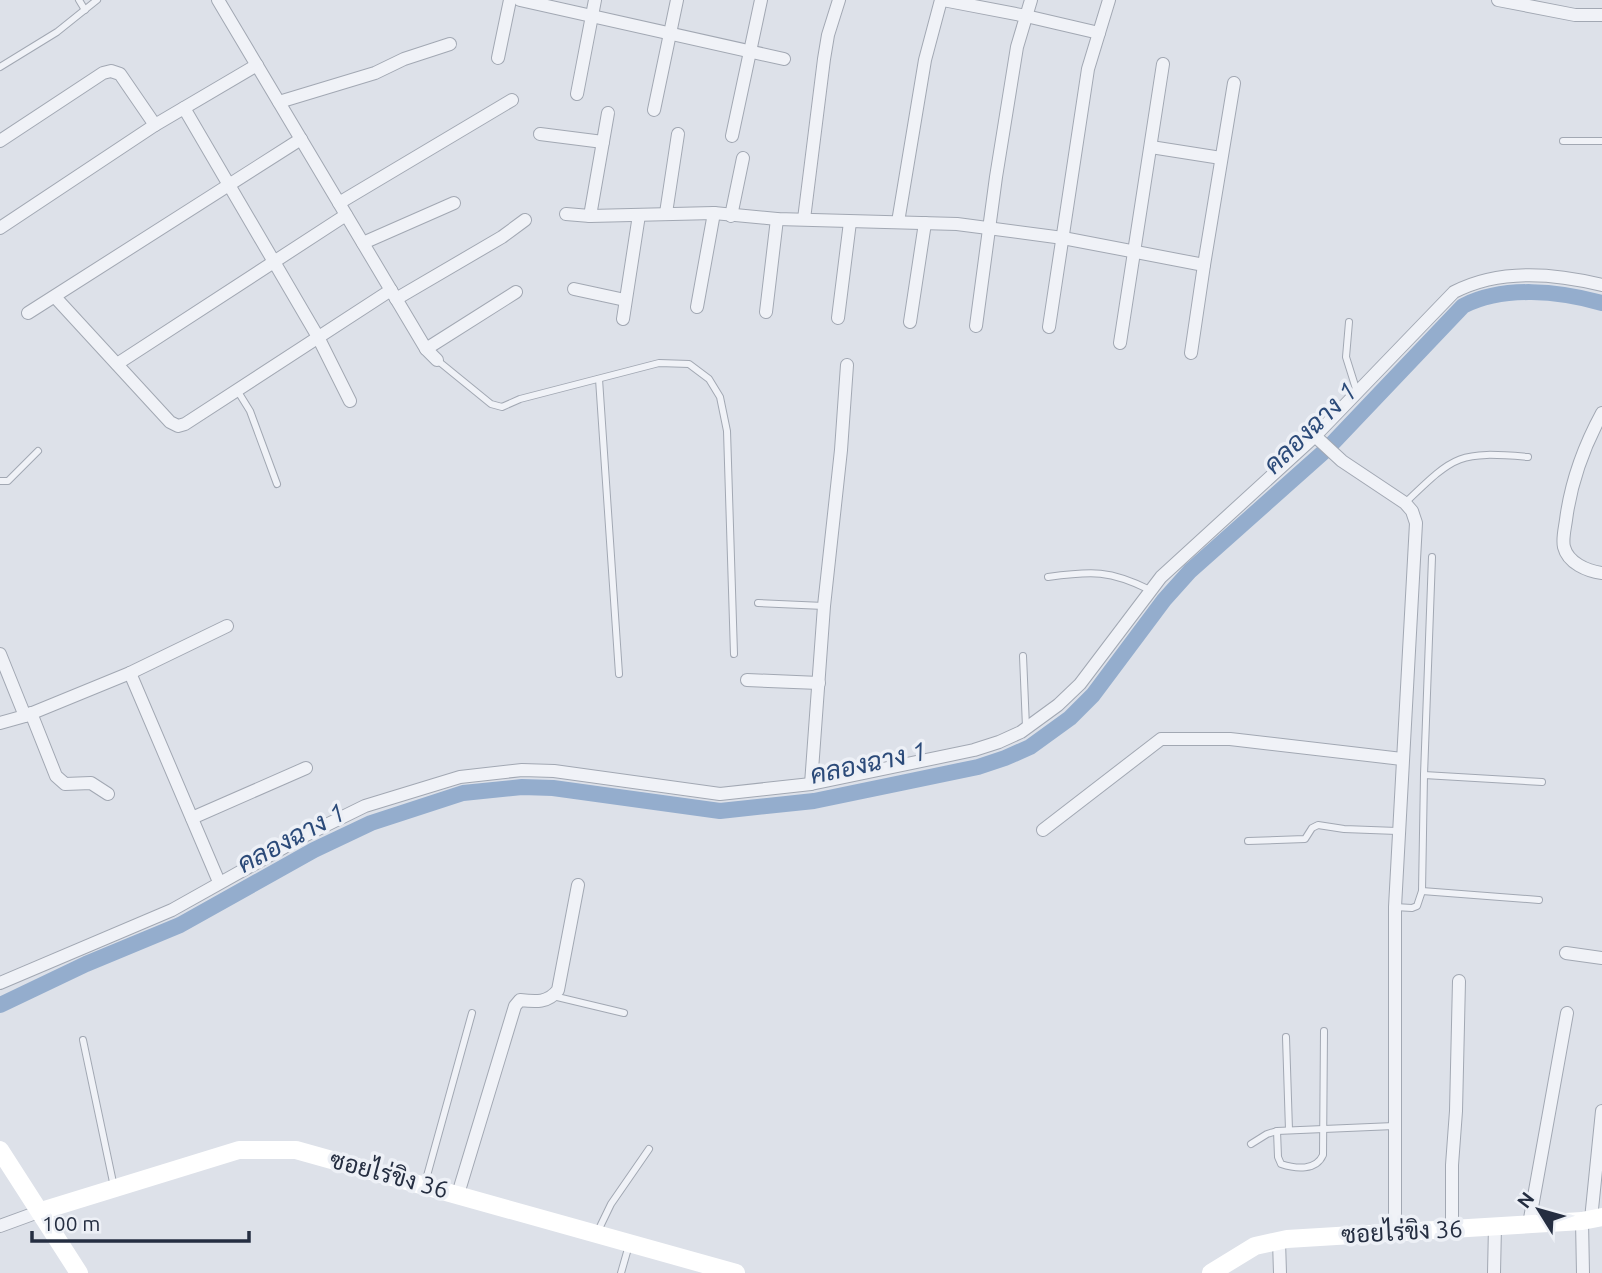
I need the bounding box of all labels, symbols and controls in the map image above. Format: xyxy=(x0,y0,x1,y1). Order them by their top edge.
water label: คลองฉาง 1 xyxy=(1257,376,1362,479)
water label: คลองฉาง 1 xyxy=(807,736,929,789)
water label: คลองฉาง 1 xyxy=(232,797,350,878)
street label: ซอยไร่ขิง 36 xyxy=(327,1144,452,1203)
north arrow xyxy=(1504,1175,1574,1245)
text: N xyxy=(1512,1187,1538,1212)
scale bar xyxy=(32,1200,248,1244)
text: 100 m xyxy=(42,1211,100,1235)
street label: ซอยไร่ขิง 36 xyxy=(1341,1213,1463,1248)

